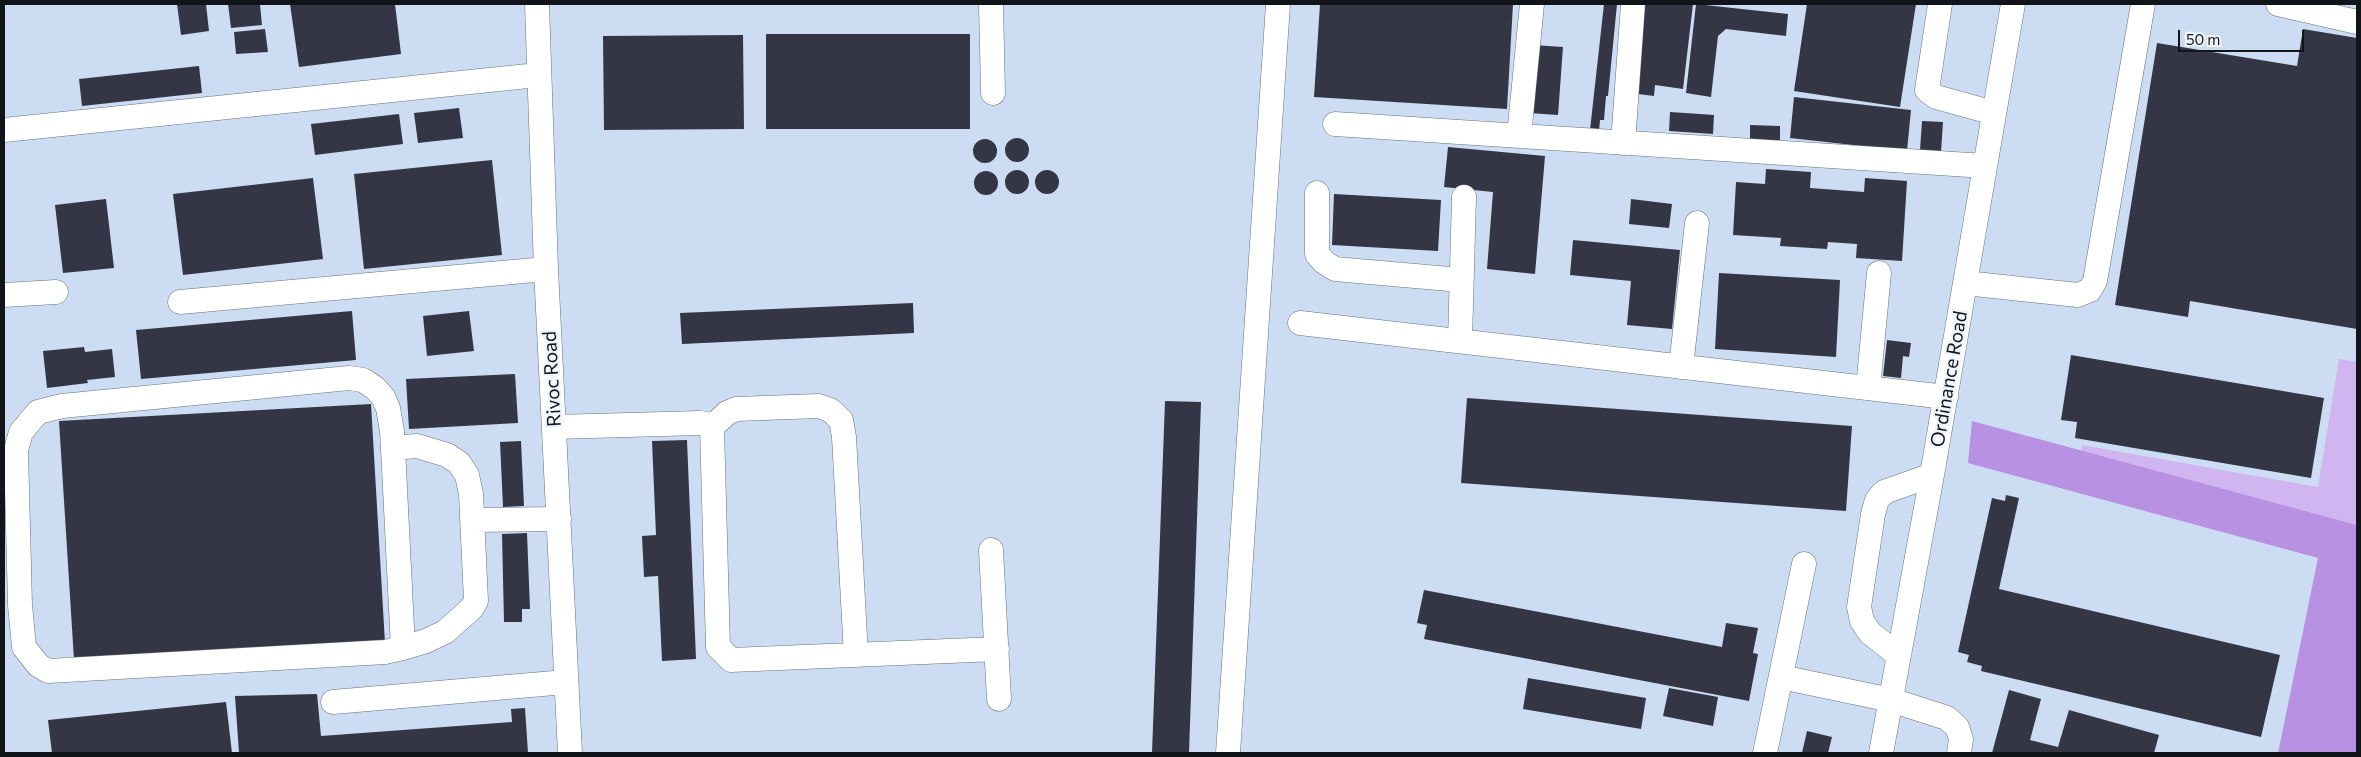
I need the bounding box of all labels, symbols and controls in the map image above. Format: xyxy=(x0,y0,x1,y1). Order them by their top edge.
scale bar xyxy=(2181,20,2307,52)
text: 50 m xyxy=(2186,30,2220,48)
street label: Ordinance Road xyxy=(1926,309,1972,449)
street label: Rivoc Road xyxy=(538,331,566,427)

